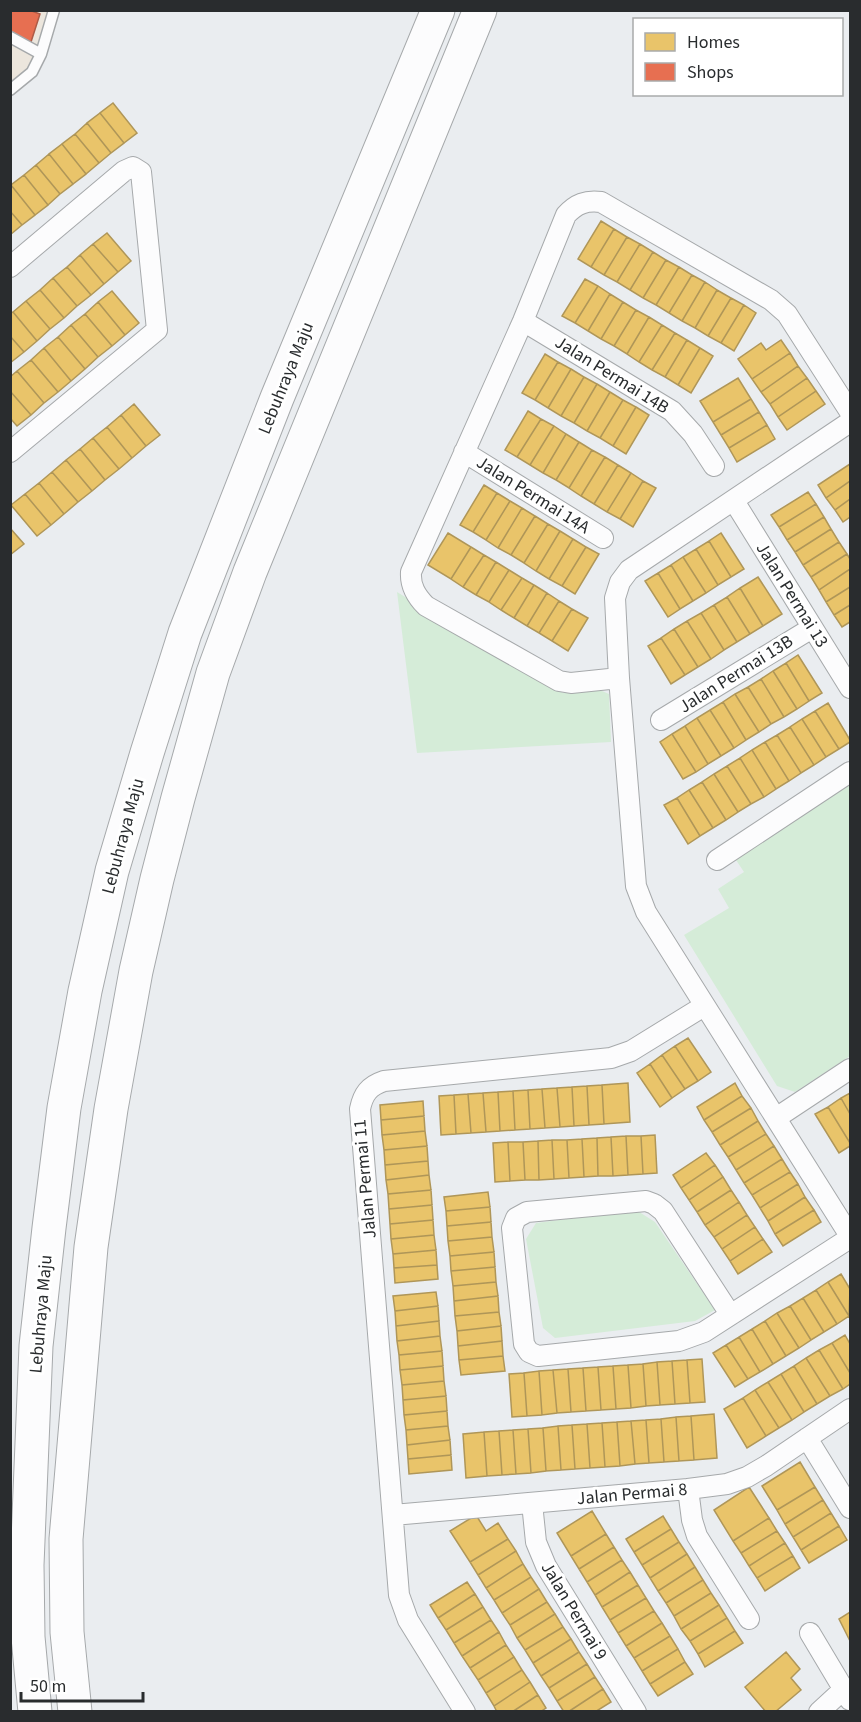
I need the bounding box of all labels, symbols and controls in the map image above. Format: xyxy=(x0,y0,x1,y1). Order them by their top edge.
legend xyxy=(633,18,843,96)
text: Homes xyxy=(687,30,740,55)
text: Shops xyxy=(687,60,734,85)
street label: Lebuhraya Maju xyxy=(252,318,320,438)
street label: Jalan Permai 14B xyxy=(550,330,674,420)
street label: Jalan Permai 14A xyxy=(471,450,595,540)
street label: Jalan Permai 13 xyxy=(750,538,834,652)
street label: Jalan Permai 13B xyxy=(674,629,798,719)
street label: Lebuhraya Maju xyxy=(96,775,150,897)
street label: Jalan Permai 11 xyxy=(347,1118,383,1240)
street label: Lebuhraya Maju xyxy=(23,1254,59,1374)
street label: Jalan Permai 8 xyxy=(576,1477,688,1511)
street label: Jalan Permai 9 xyxy=(535,1557,613,1665)
scale bar xyxy=(21,1665,142,1703)
text: 50 m xyxy=(30,1674,66,1699)

